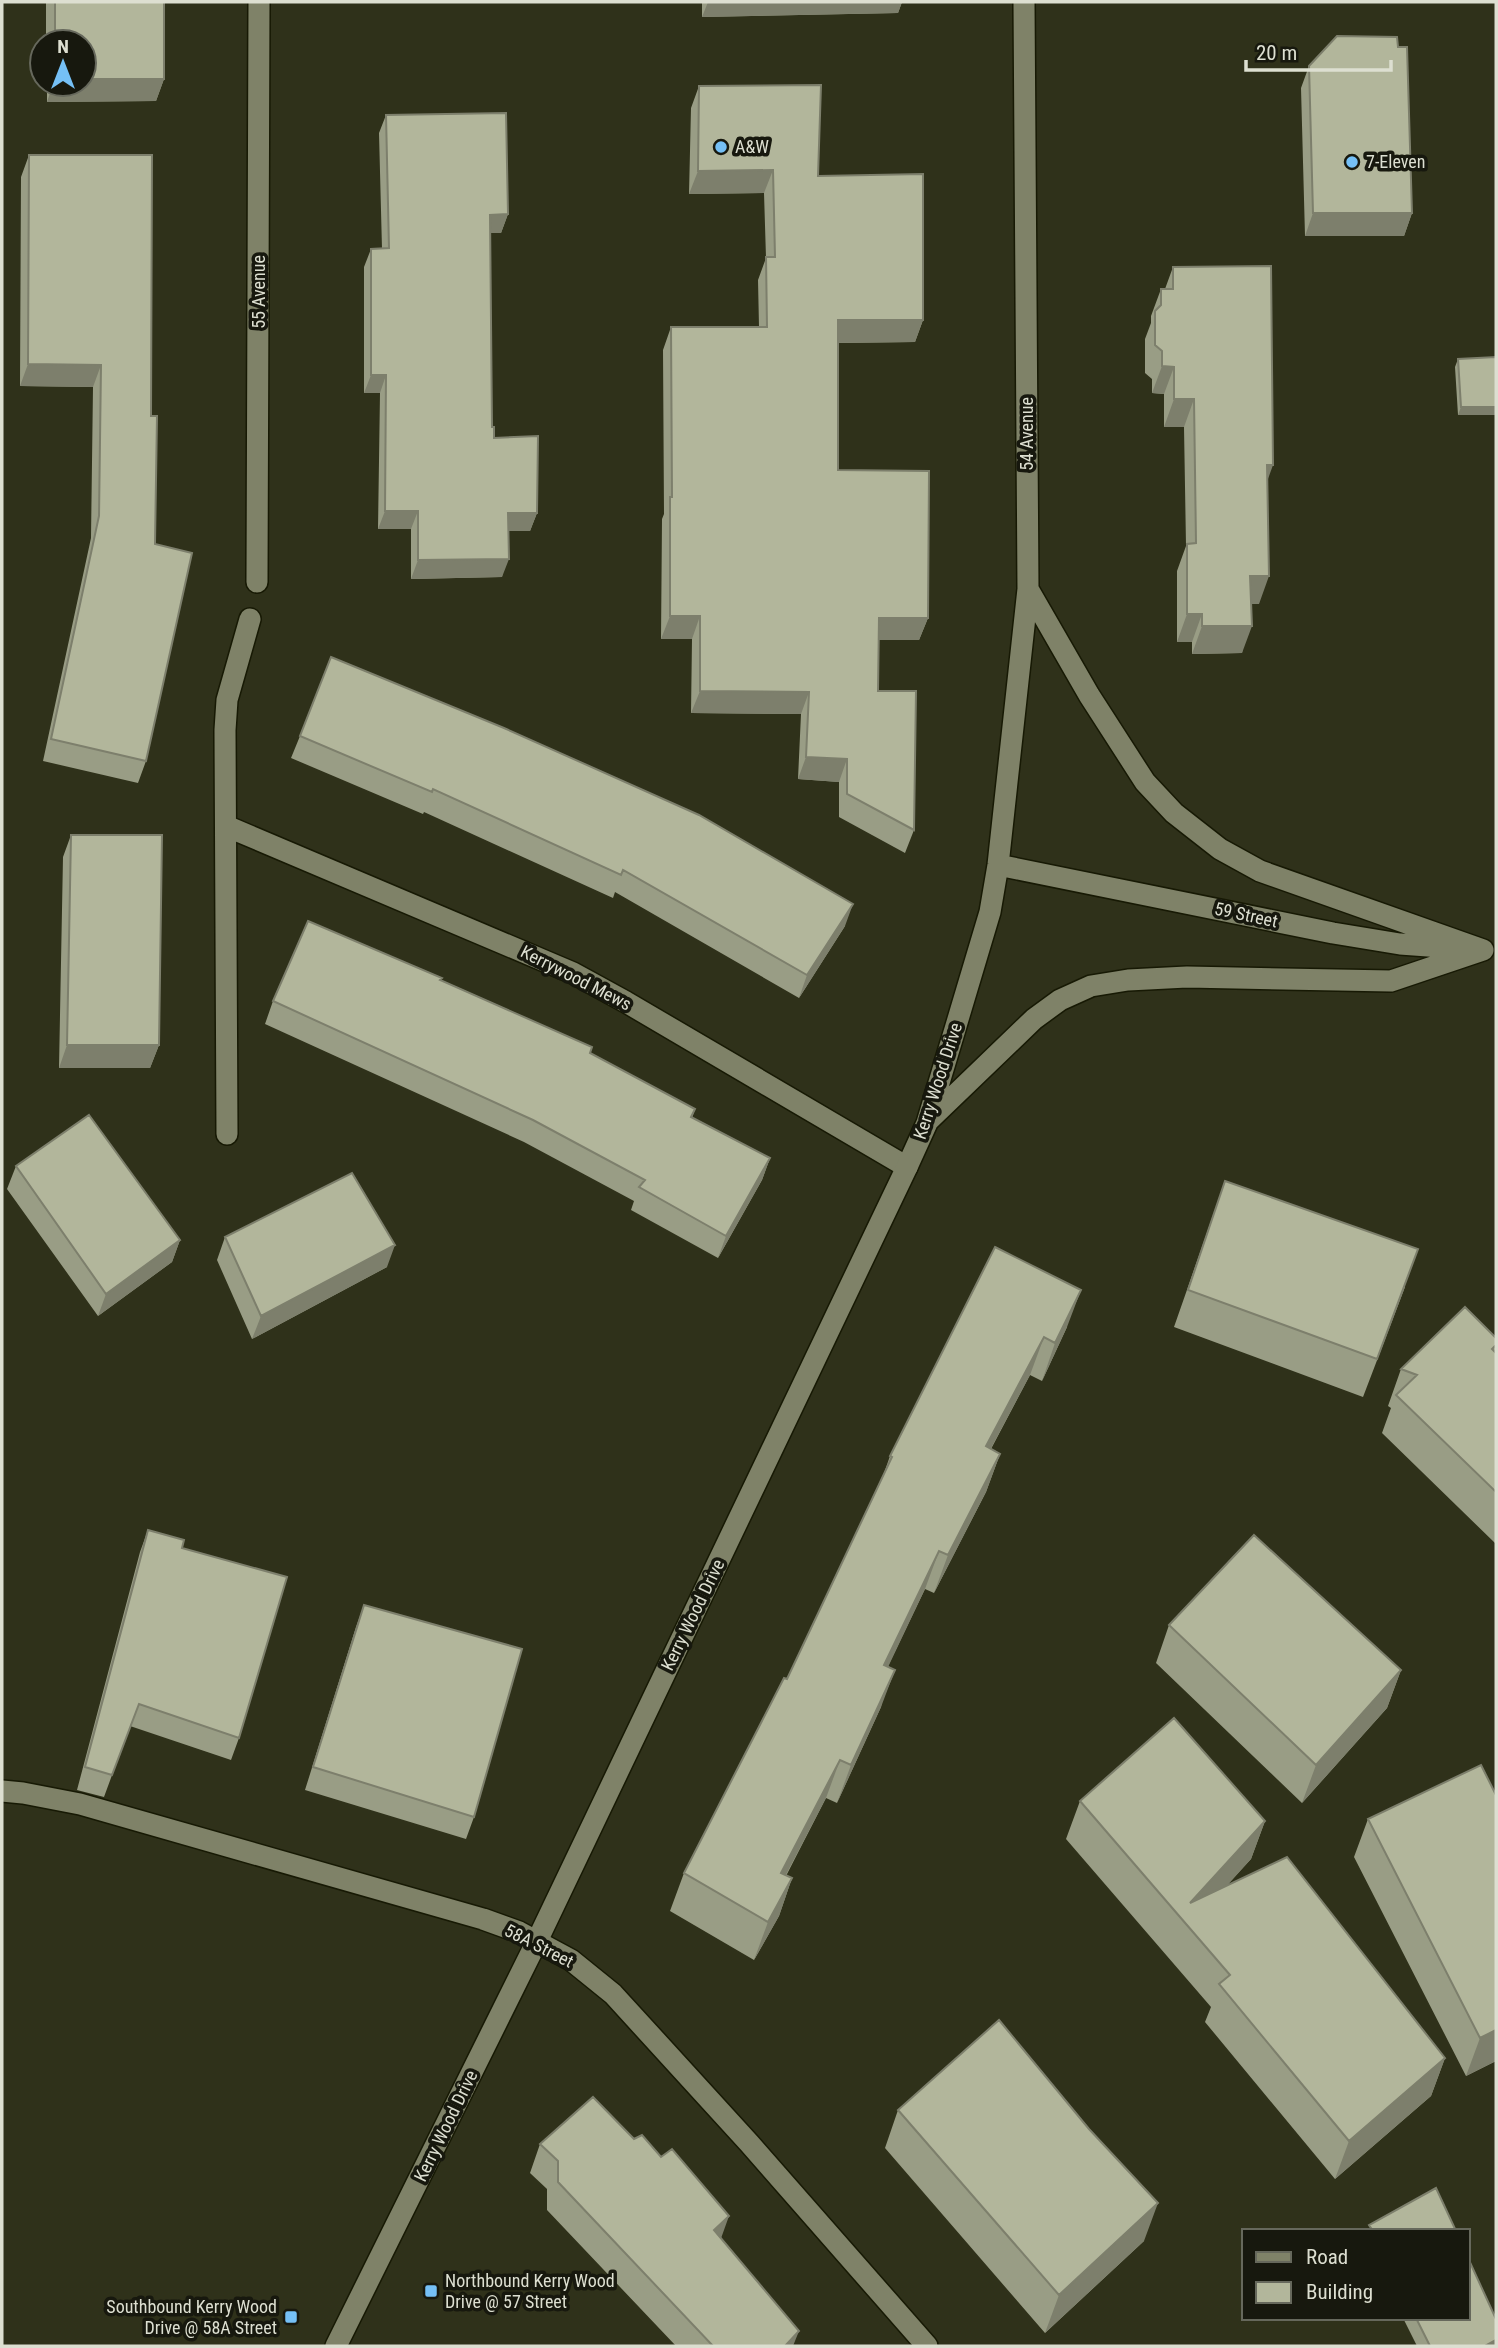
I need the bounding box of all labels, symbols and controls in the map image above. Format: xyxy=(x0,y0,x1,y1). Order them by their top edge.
north arrow xyxy=(28,28,98,98)
scale bar xyxy=(1246,28,1391,72)
text: N xyxy=(57,35,69,58)
text: 20 m xyxy=(1256,41,1297,65)
place label: A&W xyxy=(735,136,769,157)
marker: A&W xyxy=(713,139,729,155)
place label: 7-Eleven xyxy=(1366,151,1426,172)
marker: 7-Eleven xyxy=(1344,154,1360,170)
street label: 55 Avenue xyxy=(248,255,269,329)
street label: 54 Avenue xyxy=(1016,397,1037,471)
street label: 59 Street xyxy=(1213,898,1280,931)
street label: Kerrywood Mews xyxy=(517,941,635,1014)
street label: Kerry Wood Drive xyxy=(909,1020,966,1142)
street label: Kerry Wood Drive xyxy=(657,1556,729,1674)
street label: 58A Street xyxy=(501,1919,577,1972)
street label: Kerry Wood Drive xyxy=(410,2067,482,2185)
legend xyxy=(1242,2229,1470,2320)
text: Road xyxy=(1306,2245,1348,2269)
place label: Northbound Kerry Wood Drive @ 57 Street xyxy=(445,2270,615,2312)
text: Building xyxy=(1306,2280,1373,2304)
marker: Northbound Kerry Wood Drive @ 57 Street xyxy=(423,2283,439,2299)
place label: Southbound Kerry Wood Drive @ 58A Street xyxy=(106,2296,277,2338)
marker: Southbound Kerry Wood Drive @ 58A Street xyxy=(283,2309,299,2325)

